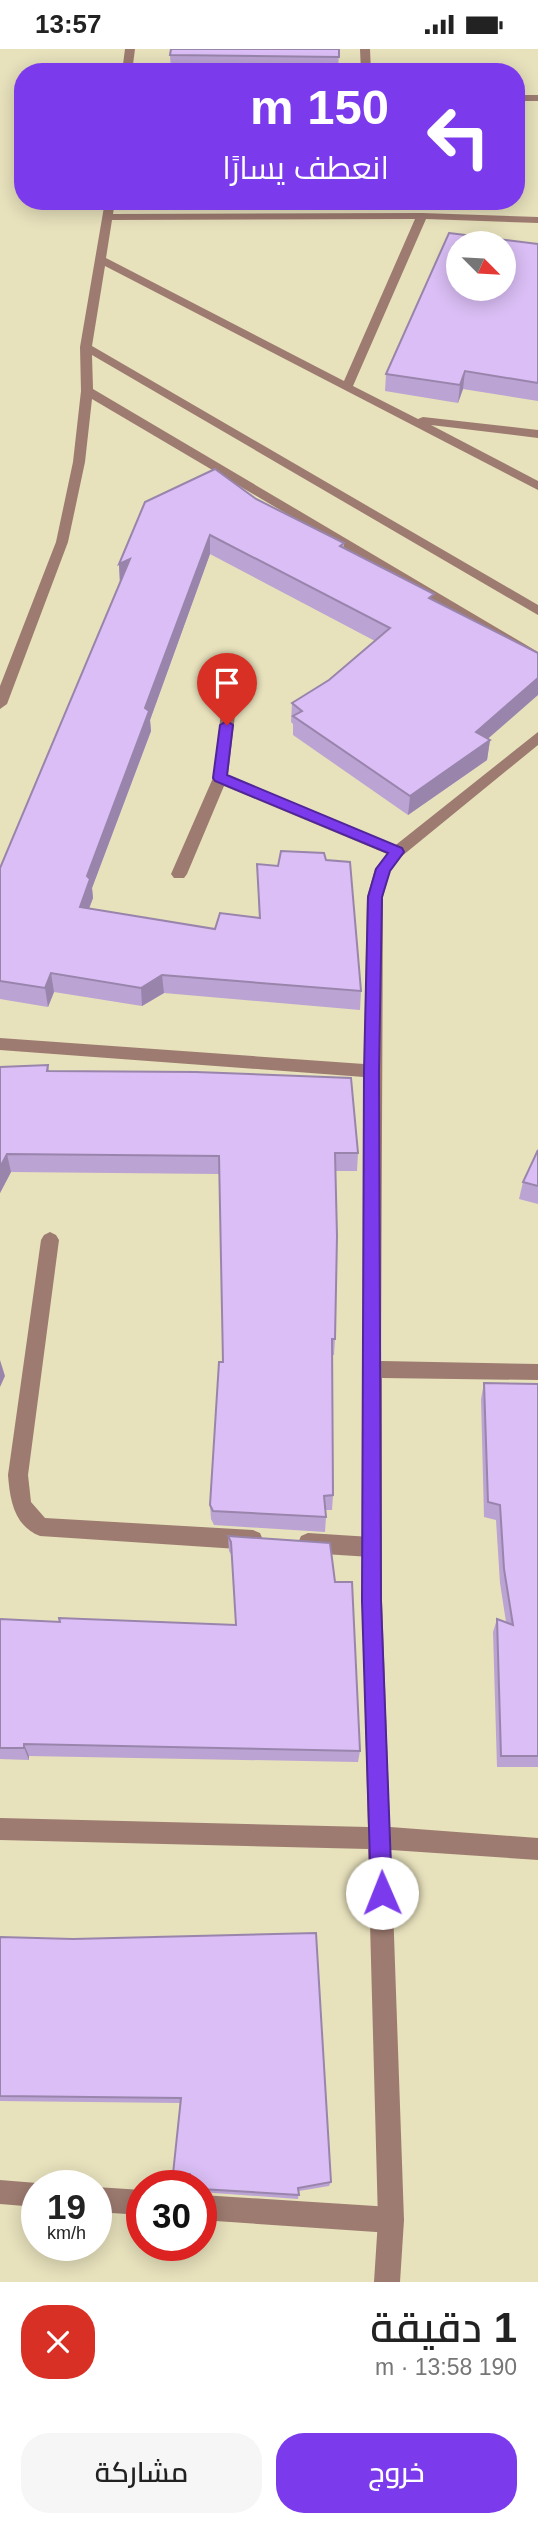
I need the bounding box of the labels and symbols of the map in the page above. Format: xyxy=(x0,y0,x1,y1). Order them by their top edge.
north arrow xyxy=(446,231,516,301)
pin xyxy=(197,653,257,725)
position arrow xyxy=(345,1856,419,1930)
speed limit sign: 30 xyxy=(126,2170,217,2261)

